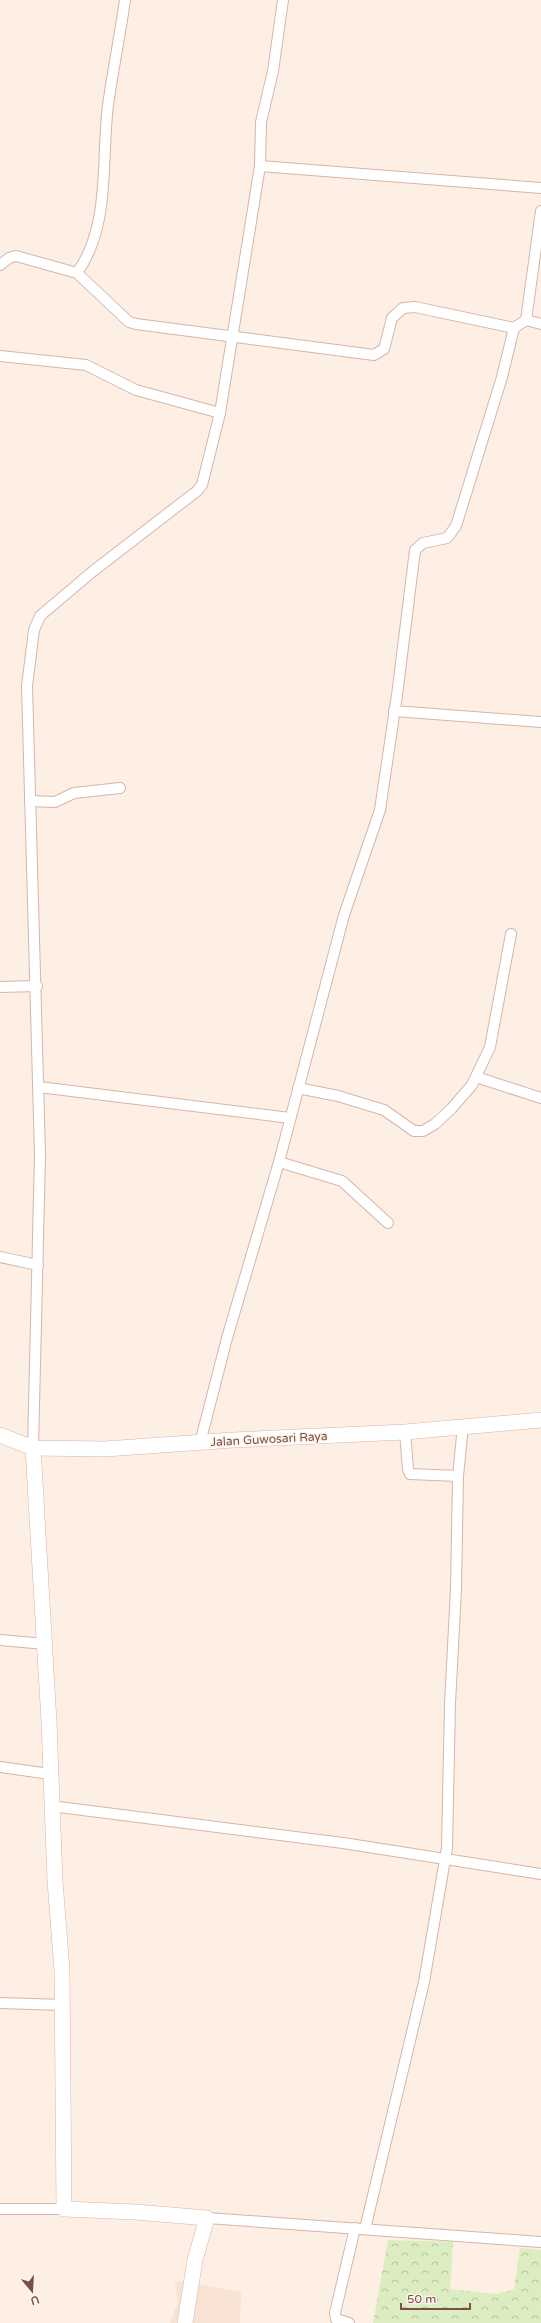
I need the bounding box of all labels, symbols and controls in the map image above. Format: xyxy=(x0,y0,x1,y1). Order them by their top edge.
street label: Jalan Guwosari Raya xyxy=(210,1429,328,1449)
north arrow xyxy=(12,2271,52,2311)
scale bar xyxy=(401,2285,470,2311)
text: 50 m xyxy=(407,2292,436,2306)
text: U xyxy=(29,2293,41,2308)

